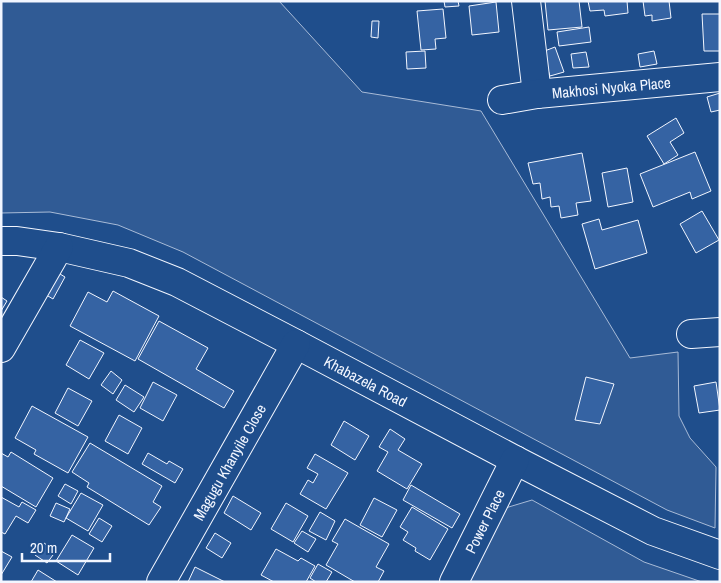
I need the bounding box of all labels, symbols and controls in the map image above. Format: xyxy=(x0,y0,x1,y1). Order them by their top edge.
street label: Makhosi Nyoka Place xyxy=(551,71,672,103)
street label: Khabazela Road xyxy=(321,350,411,412)
street label: Magugu Khanyile Close xyxy=(188,400,271,524)
street label: Power Place xyxy=(460,485,509,557)
scale bar xyxy=(22,530,110,562)
text: 20 m xyxy=(30,537,57,558)

